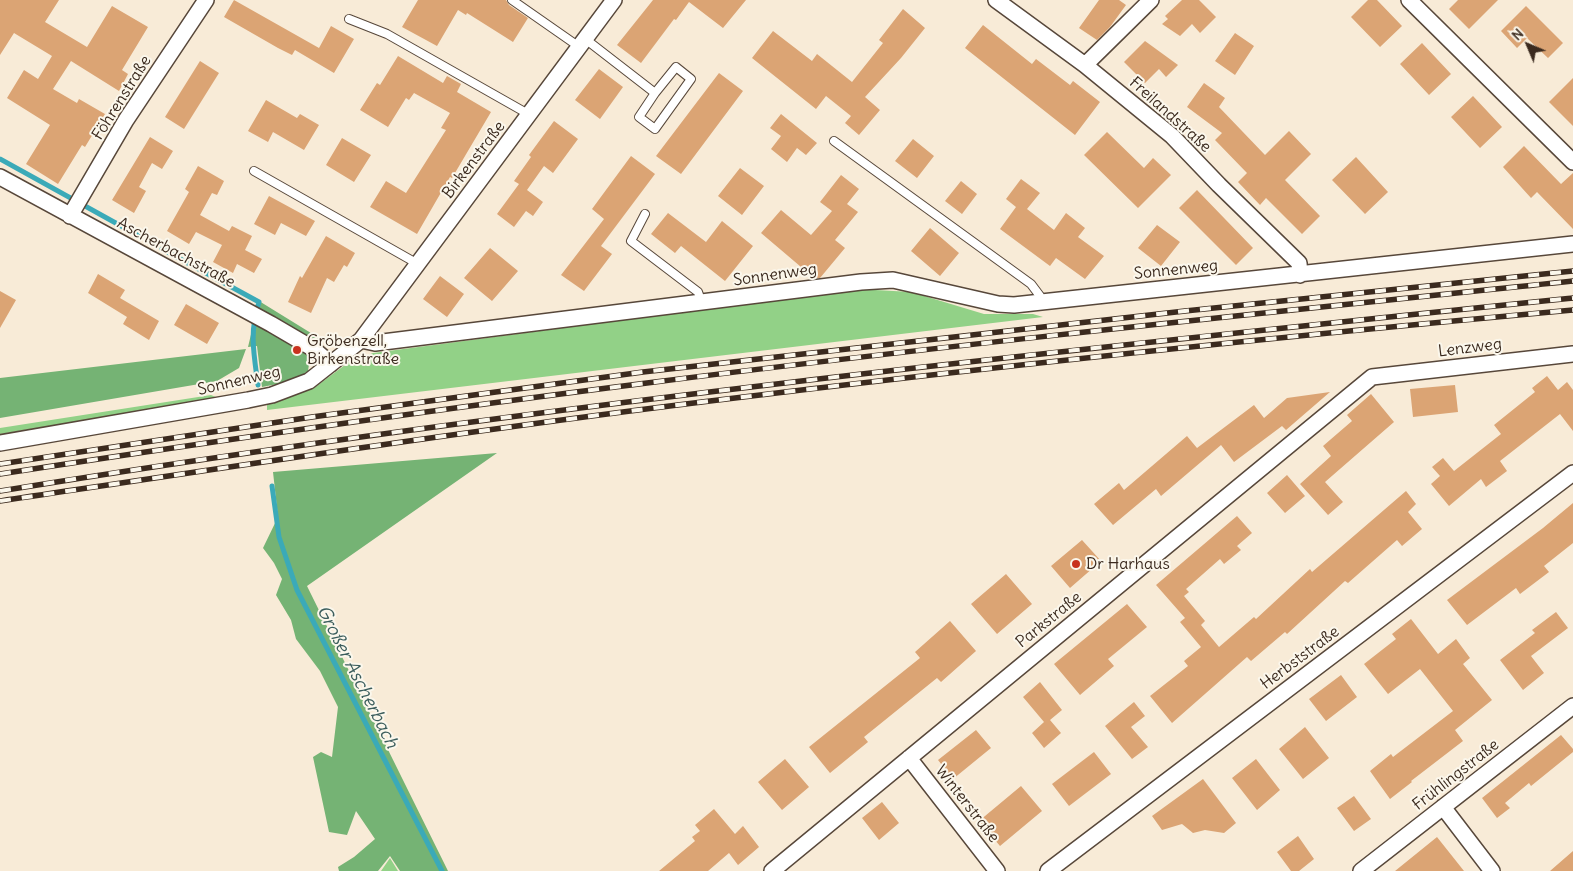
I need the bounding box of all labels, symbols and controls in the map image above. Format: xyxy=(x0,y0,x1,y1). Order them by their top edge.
north arrow xyxy=(1503,20,1553,70)
text: N xyxy=(1508,25,1527,44)
street label: Föhrenstraße xyxy=(88,52,156,144)
street label: Freilandstraße xyxy=(1125,73,1215,157)
street label: Birkenstraße xyxy=(439,117,509,203)
street label: Ascherbachstraße xyxy=(114,214,238,292)
street label: Sonnenweg xyxy=(1133,256,1219,284)
street label: Sonnenweg xyxy=(732,260,818,290)
place label: Gröbenzell, Birkenstraße xyxy=(307,331,399,369)
street label: Lenzweg xyxy=(1437,335,1503,361)
marker: Gröbenzell, Birkenstraße xyxy=(291,344,303,356)
street label: Sonnenweg xyxy=(196,362,282,400)
place label: Dr Harhaus xyxy=(1086,554,1170,574)
marker: Dr Harhaus xyxy=(1070,558,1082,570)
street label: Parkstraße xyxy=(1012,588,1086,652)
water label: Großer Ascherbach xyxy=(312,602,402,752)
street label: Herbststraße xyxy=(1257,622,1343,694)
street label: Frühlingstraße xyxy=(1409,735,1503,815)
street label: Winterstraße xyxy=(931,761,1003,847)

